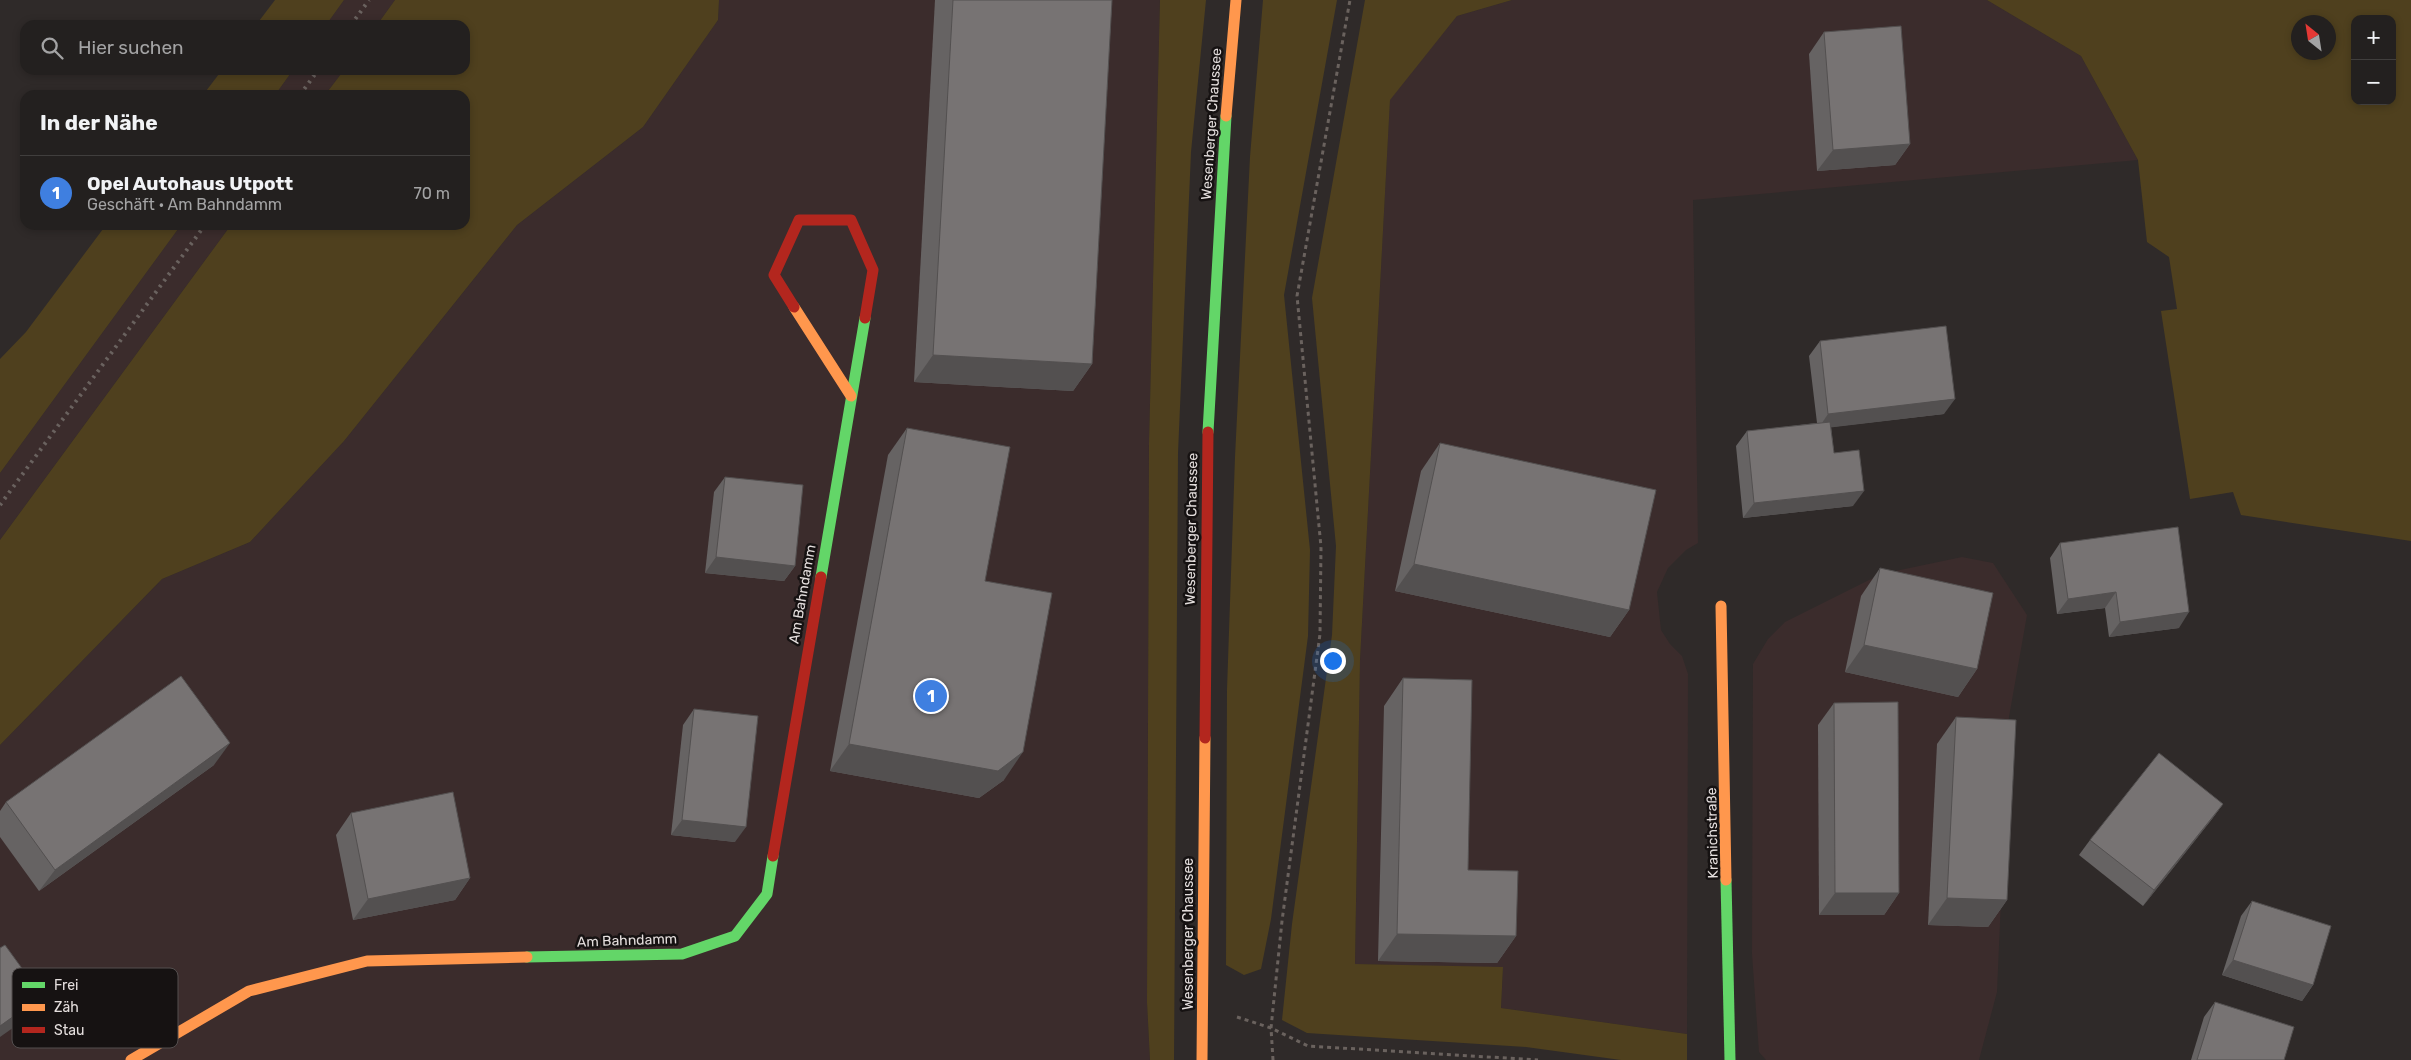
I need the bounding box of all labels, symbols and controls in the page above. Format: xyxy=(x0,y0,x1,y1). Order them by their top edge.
north arrow xyxy=(2291,15,2336,60)
map controls xyxy=(2351,15,2396,105)
button: + xyxy=(2351,15,2396,60)
search box xyxy=(20,20,470,75)
icon: search xyxy=(38,34,66,62)
text: Hier suchen xyxy=(78,36,184,59)
street label: Wesenberger Chaussee xyxy=(1198,47,1225,201)
button: − xyxy=(2351,60,2396,105)
text: In der Nähe xyxy=(40,110,158,135)
text: Opel Autohaus Utpott xyxy=(87,172,293,195)
text: 1 xyxy=(52,184,60,203)
text: 70 m xyxy=(413,184,450,203)
text: Geschäft · Am Bahndamm xyxy=(87,195,282,214)
street label: Wesenberger Chaussee xyxy=(1182,453,1201,605)
street label: Am Bahndamm xyxy=(785,543,820,645)
your location xyxy=(1320,648,1346,674)
pin: 1 xyxy=(915,677,947,715)
street label: Kranichstraße xyxy=(1703,787,1722,879)
street label: Wesenberger Chaussee xyxy=(1180,858,1197,1010)
street label: Am Bahndamm xyxy=(577,930,677,951)
legend xyxy=(12,968,178,1048)
text: Frei xyxy=(54,977,78,994)
text: Zäh xyxy=(54,999,79,1016)
text: Stau xyxy=(54,1022,84,1039)

